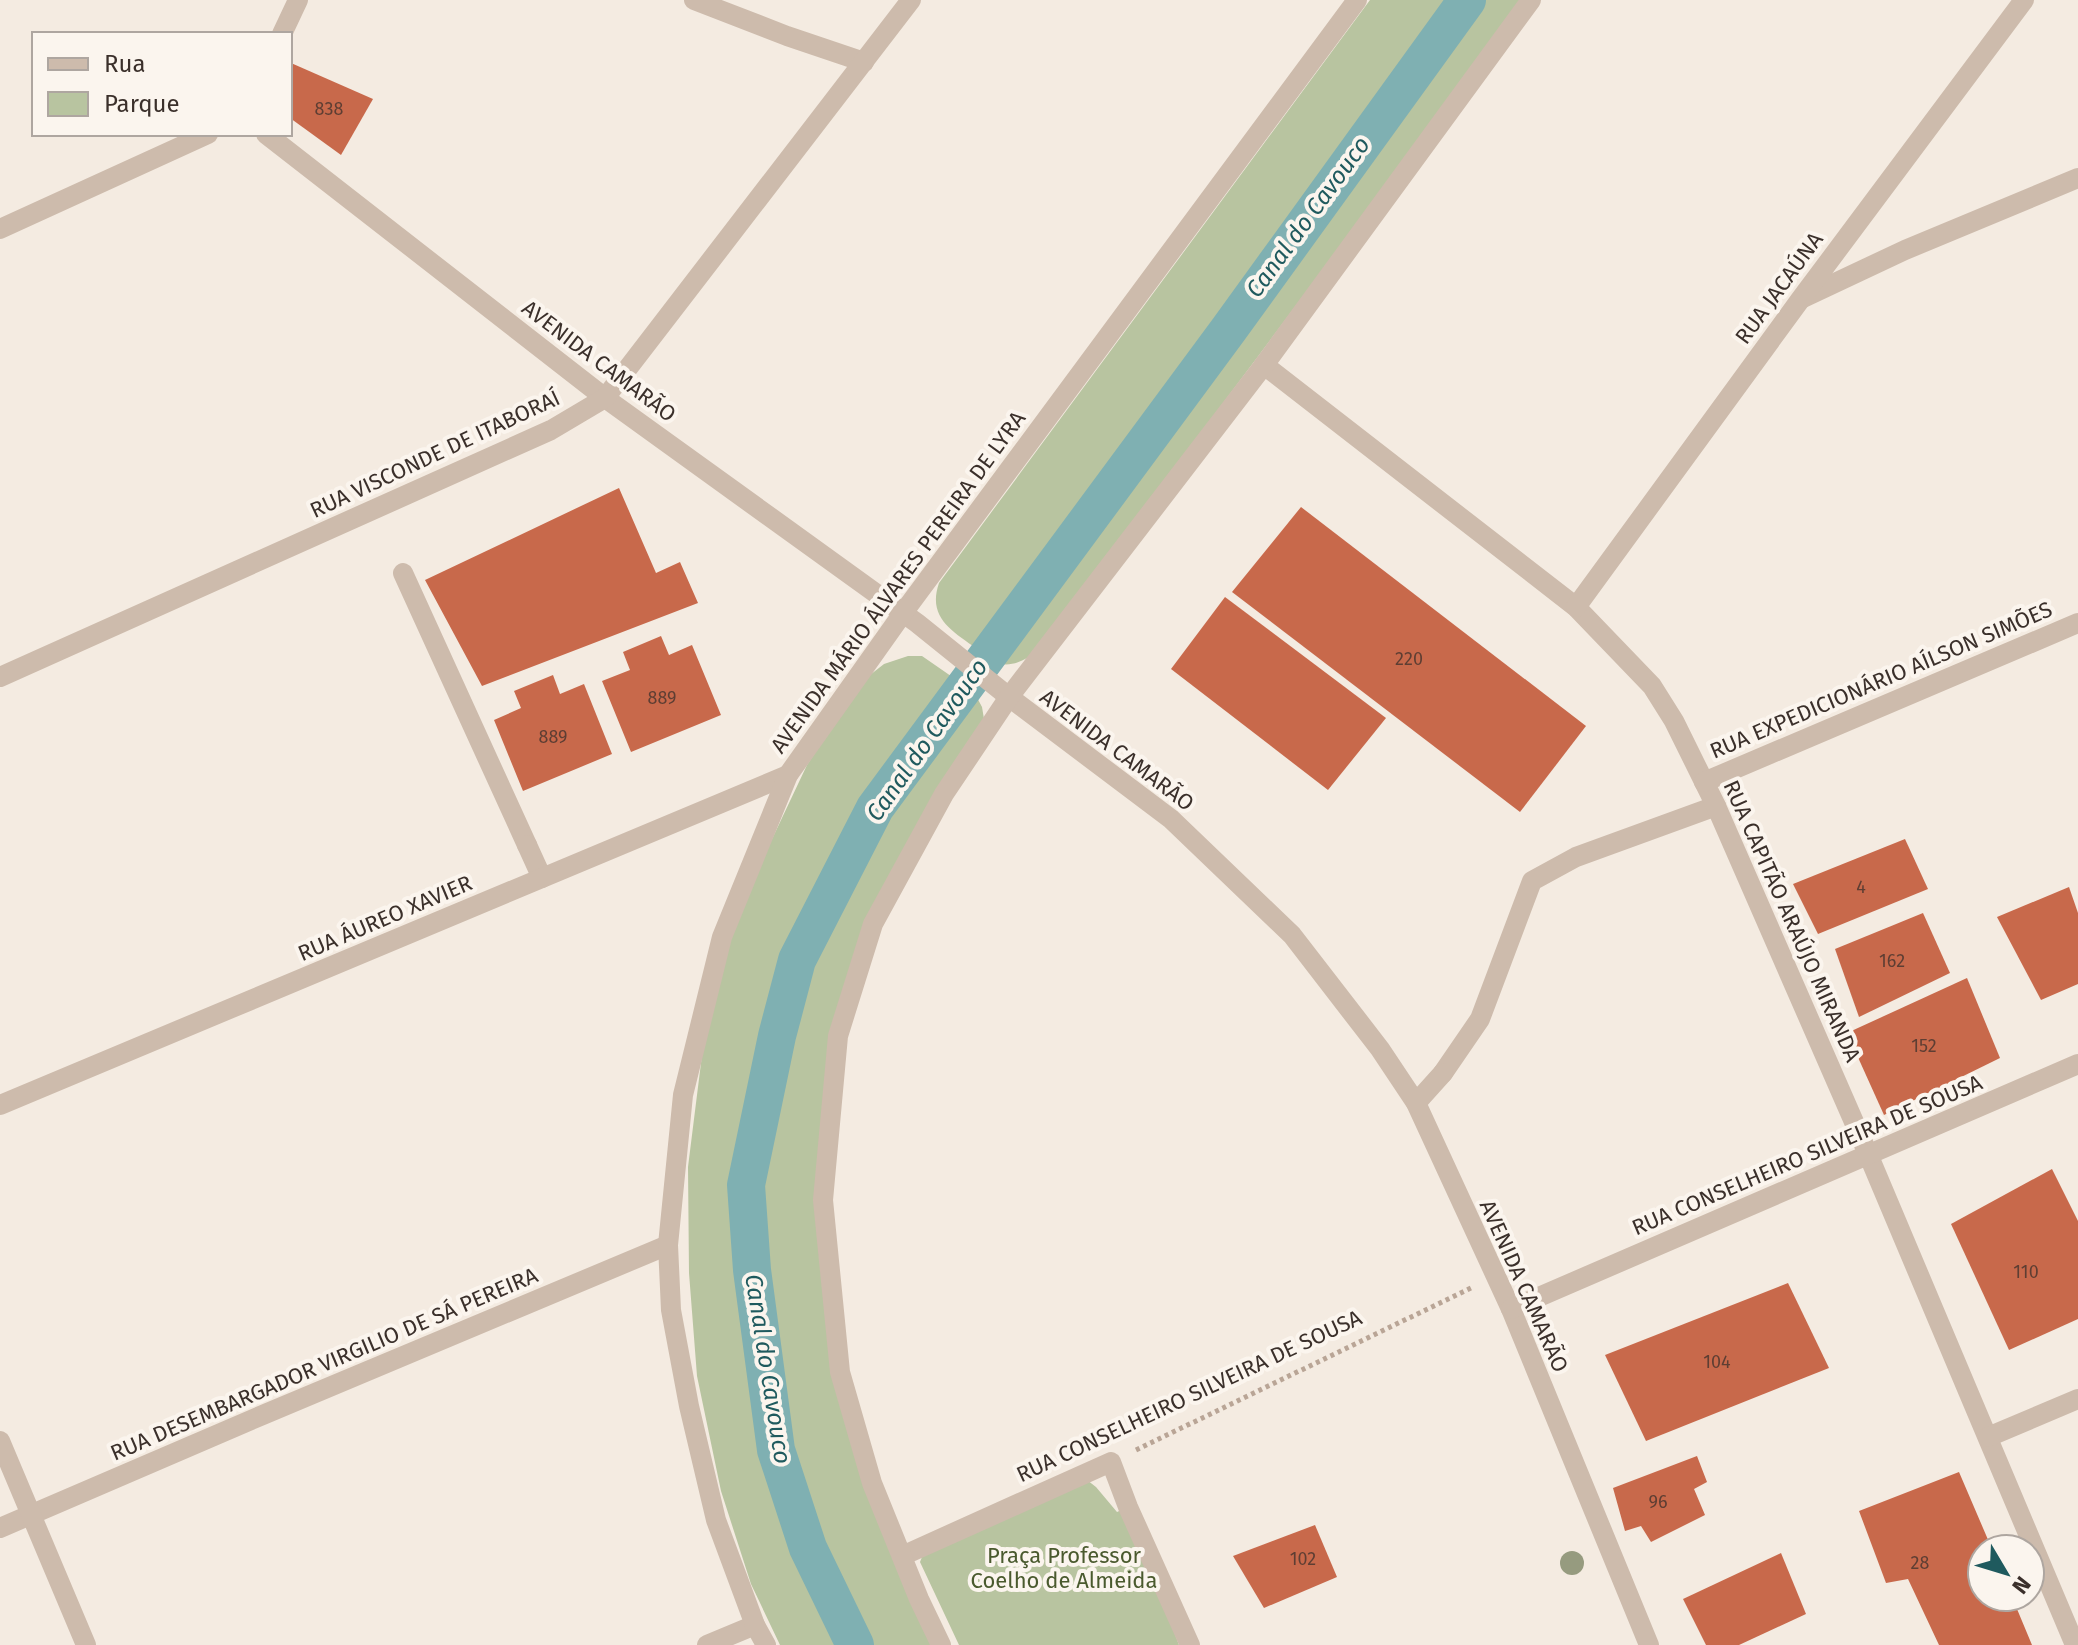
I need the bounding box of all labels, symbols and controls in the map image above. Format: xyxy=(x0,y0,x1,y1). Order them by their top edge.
legend xyxy=(32,32,292,136)
text: Rua xyxy=(104,50,146,78)
text: Parque xyxy=(104,90,180,118)
house number: 838 xyxy=(315,98,343,120)
water label: Canal do Cavouco xyxy=(1240,131,1376,303)
street label: RUA JACAÚNA xyxy=(1729,226,1829,349)
street label: AVENIDA CAMARÃO xyxy=(517,294,681,428)
street label: RUA VISCONDE DE ITABORAÍ xyxy=(306,384,564,524)
street label: AVENIDA MÁRIO ÁLVARES PEREIRA DE LYRA xyxy=(765,405,1032,758)
street label: RUA EXPEDICIONÁRIO AÍLSON SIMÕES xyxy=(1706,595,2056,765)
house number: 220 xyxy=(1395,648,1423,670)
water label: Canal do Cavouco xyxy=(861,653,993,827)
street label: AVENIDA CAMARÃO xyxy=(1035,683,1199,817)
house number: 889 xyxy=(648,687,676,709)
house number: 889 xyxy=(539,726,567,748)
street label: RUA CAPITÃO ARAÚJO MIRANDA xyxy=(1718,776,1867,1066)
street label: RUA ÁUREO XAVIER xyxy=(294,869,476,967)
house number: 4 xyxy=(1856,876,1866,898)
house number: 162 xyxy=(1879,950,1905,972)
house number: 152 xyxy=(1911,1035,1937,1057)
street label: RUA CONSELHEIRO SILVEIRA DE SOUSA xyxy=(1628,1069,1987,1241)
street label: AVENIDA CAMARÃO xyxy=(1474,1196,1574,1376)
street label: RUA DESEMBARGADOR VIRGILIO DE SÁ PEREIRA xyxy=(106,1261,542,1467)
house number: 110 xyxy=(2013,1261,2039,1283)
water label: Canal do Cavouco xyxy=(739,1272,797,1466)
street label: RUA CONSELHEIRO SILVEIRA DE SOUSA xyxy=(1012,1304,1366,1488)
house number: 104 xyxy=(1703,1351,1731,1373)
house number: 96 xyxy=(1648,1491,1668,1513)
north arrow xyxy=(1966,1533,2046,1613)
park label: Praça Professor Coelho de Almeida xyxy=(971,1542,1157,1594)
house number: 102 xyxy=(1290,1548,1316,1570)
house number: 28 xyxy=(1911,1552,1929,1574)
text: N xyxy=(2006,1571,2036,1599)

